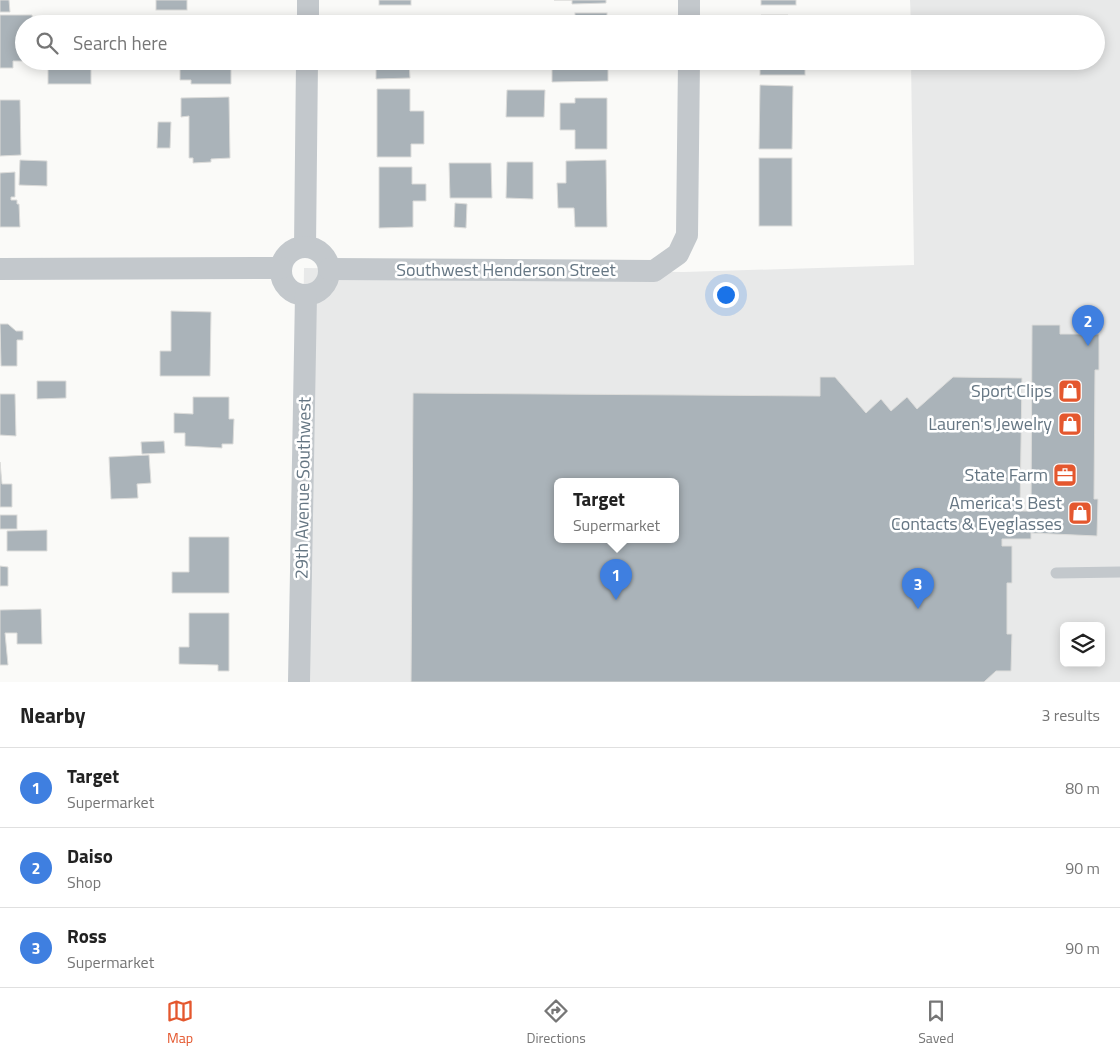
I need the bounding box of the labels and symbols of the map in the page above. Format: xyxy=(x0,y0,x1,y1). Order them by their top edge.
street label: Southwest Henderson Street xyxy=(396,256,616,283)
your location xyxy=(713,282,739,308)
pin: 2 xyxy=(1072,305,1104,346)
place label: Sport Clips xyxy=(971,377,1052,404)
shop icon: Sport Clips xyxy=(1057,378,1083,404)
street label: 29th Avenue Southwest xyxy=(287,396,318,579)
place label: Lauren's Jewelry xyxy=(928,410,1052,437)
shop icon: Lauren's Jewelry xyxy=(1057,411,1083,437)
place label: State Farm xyxy=(965,461,1048,488)
office icon: State Farm xyxy=(1052,462,1078,488)
place label: America's Best Contacts & Eyeglasses xyxy=(891,489,1063,537)
shop icon: America's Best Contacts & Eyeglasses xyxy=(1067,500,1093,526)
pin: 1 xyxy=(600,559,632,600)
pin: 3 xyxy=(902,568,934,609)

